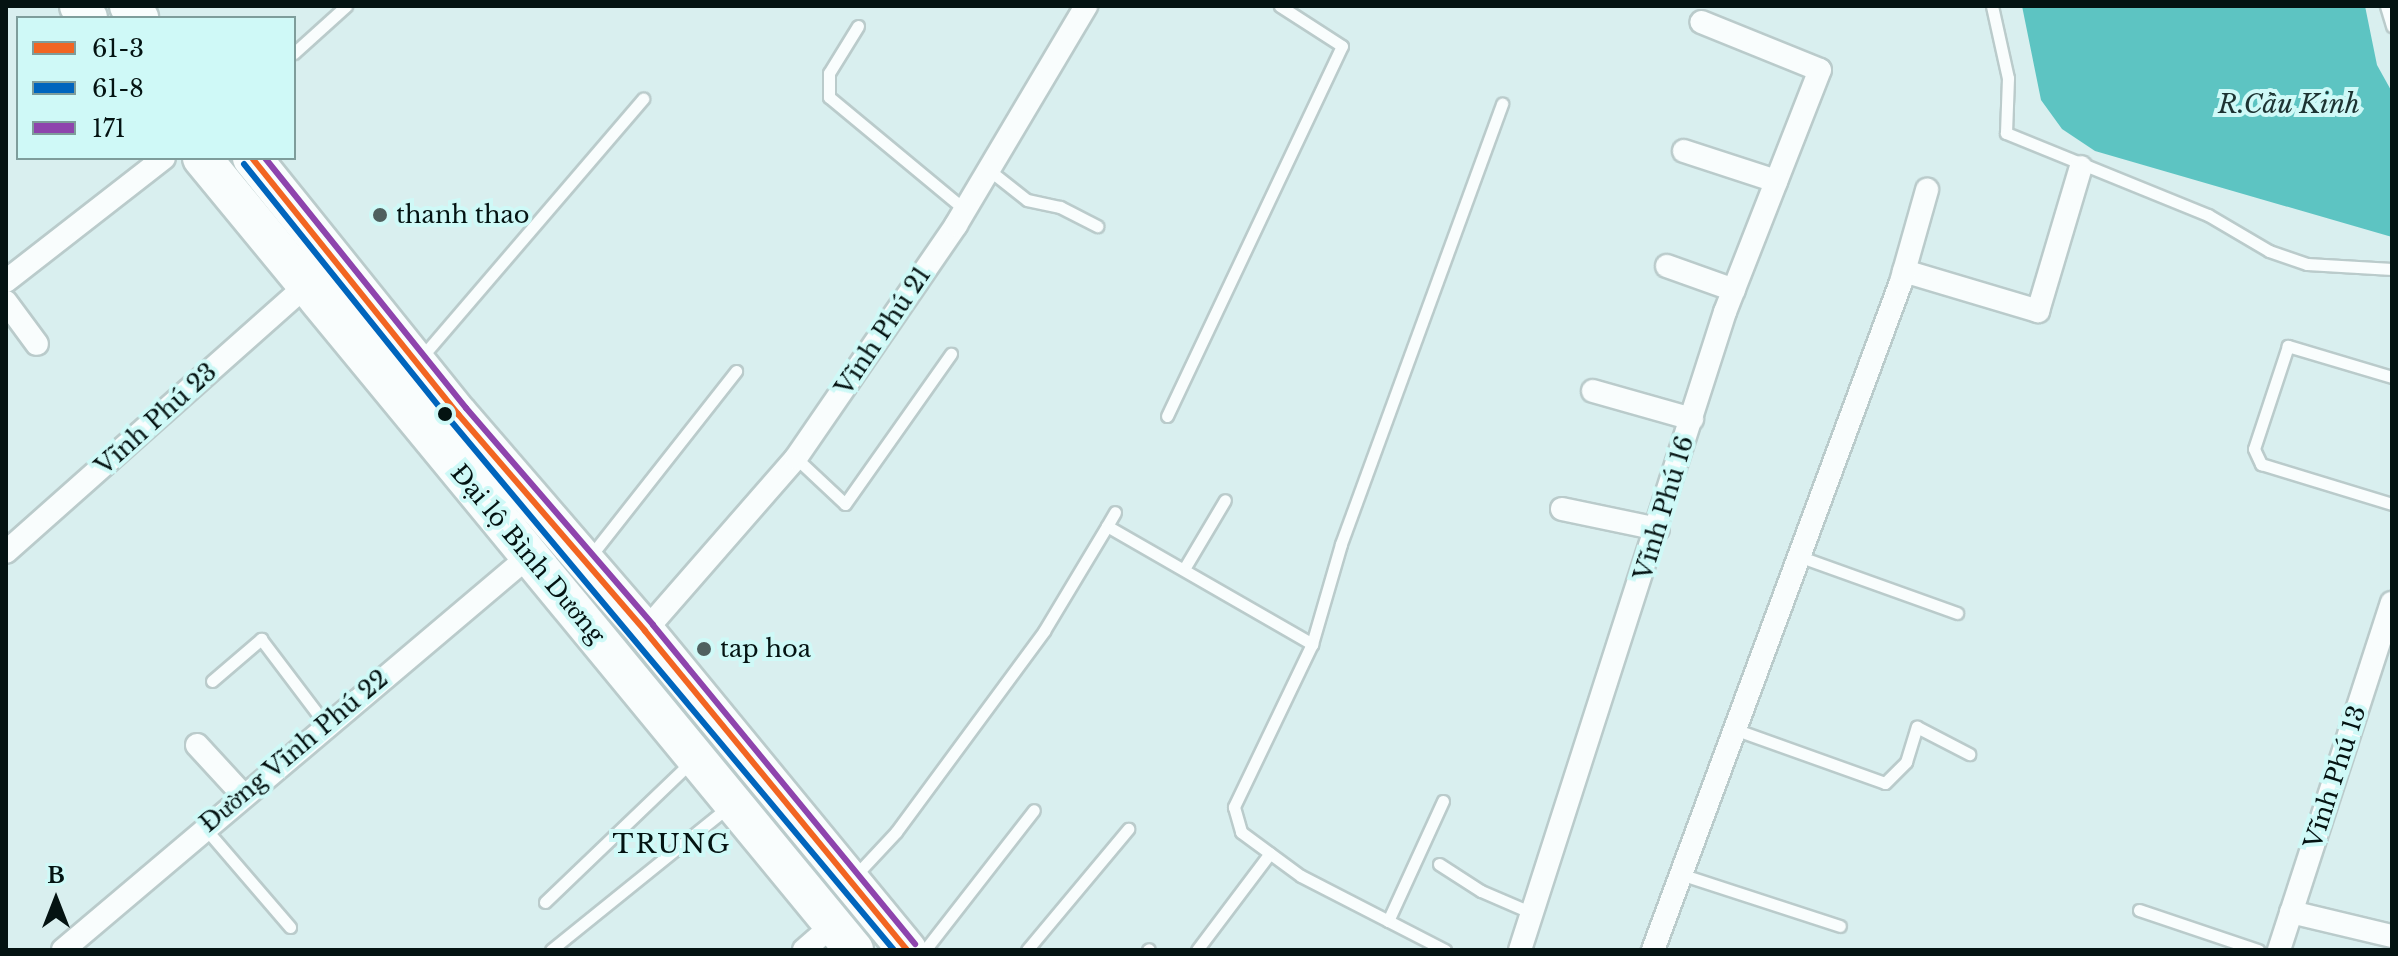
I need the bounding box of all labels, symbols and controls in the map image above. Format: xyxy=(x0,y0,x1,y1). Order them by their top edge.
legend xyxy=(16,16,296,160)
text: 61-3 xyxy=(92,34,144,63)
text: 61-8 xyxy=(92,74,144,103)
water label: R.Cầu Kinh xyxy=(2218,89,2360,121)
text: 171 xyxy=(92,114,125,143)
place label: thanh thao xyxy=(396,201,529,229)
marker: thanh thao xyxy=(371,206,389,224)
street label: Vĩnh Phú 21 xyxy=(829,261,937,401)
street label: Vĩnh Phú 23 xyxy=(90,357,222,481)
unlabelled marker xyxy=(437,406,453,422)
street label: Vĩnh Phú 16 xyxy=(1628,432,1700,584)
street label: Đại lộ Bình Dương xyxy=(445,459,611,649)
place label: tap hoa xyxy=(720,635,811,663)
marker: tap hoa xyxy=(695,640,713,658)
street label: Đường Vĩnh Phú 22 xyxy=(194,664,394,838)
street label: Vĩnh Phú 13 xyxy=(2298,702,2372,852)
district label: TRUNG xyxy=(613,829,731,861)
north arrow xyxy=(16,860,96,940)
text: B xyxy=(47,862,65,889)

